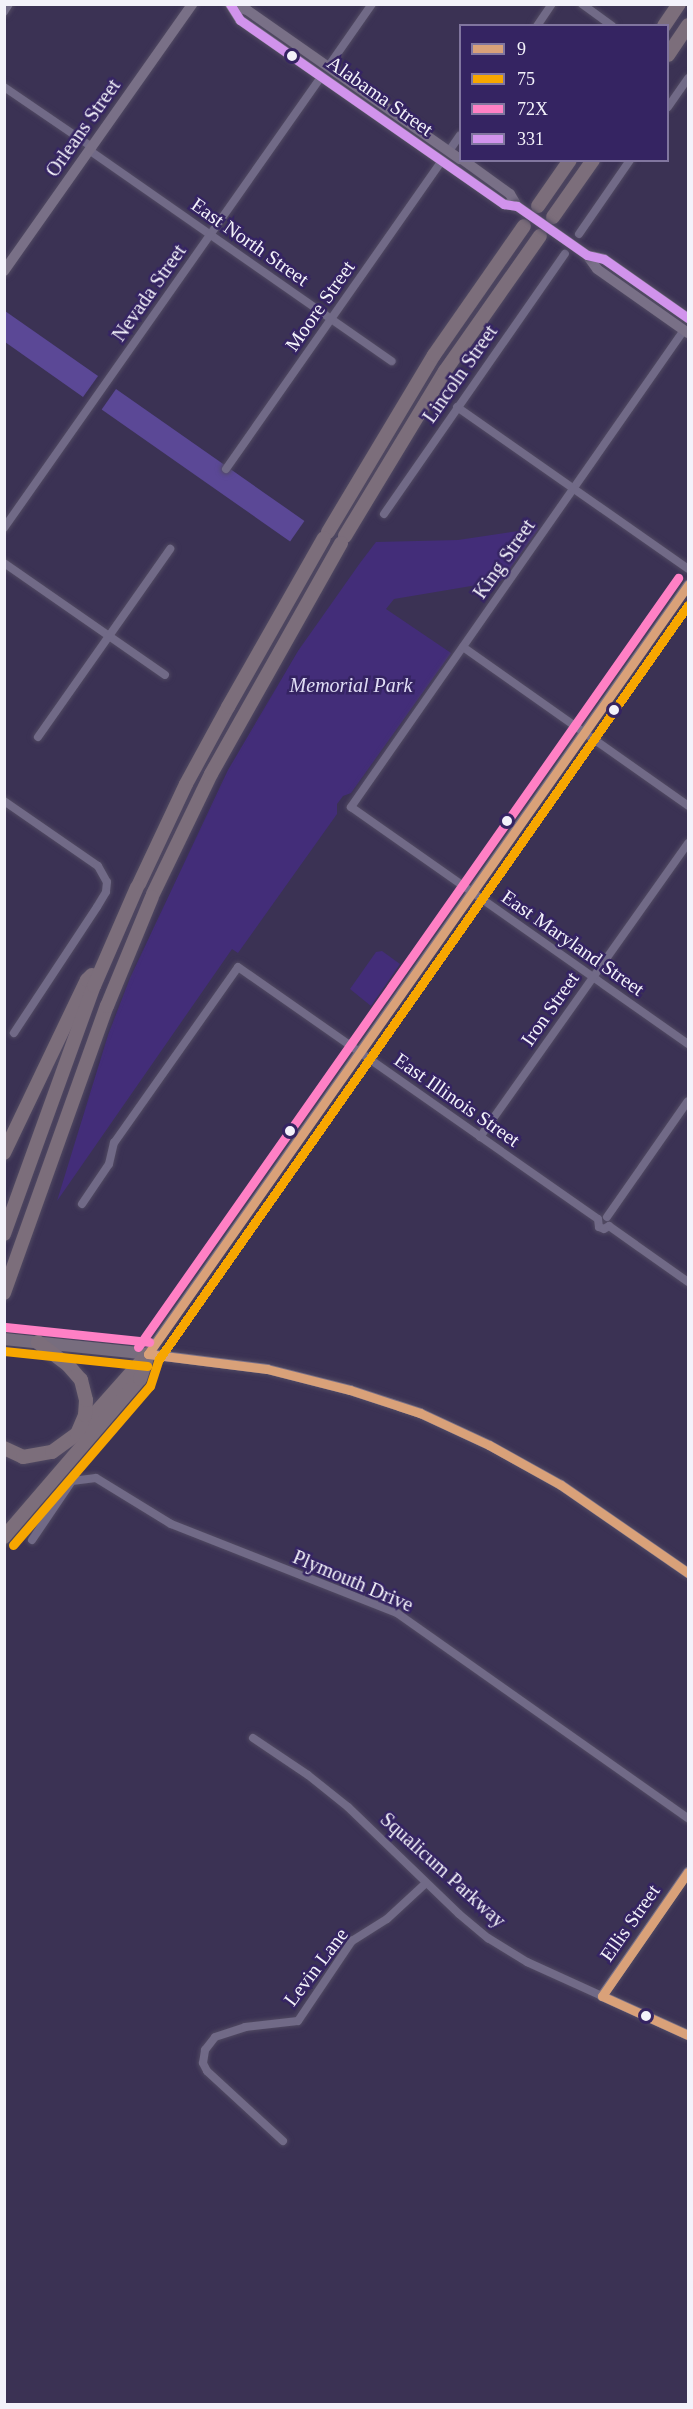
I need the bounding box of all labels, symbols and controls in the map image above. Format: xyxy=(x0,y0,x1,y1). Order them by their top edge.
legend xyxy=(459,24,669,162)
text: 9 xyxy=(517,39,526,59)
unlabelled marker xyxy=(286,50,298,62)
street label: Alabama Street xyxy=(322,51,438,141)
text: 75 xyxy=(517,69,535,89)
street label: Orleans Street xyxy=(41,74,125,182)
text: 72X xyxy=(517,99,548,119)
text: 331 xyxy=(517,129,544,149)
street label: East North Street xyxy=(187,193,313,291)
street label: Nevada Street xyxy=(107,240,191,346)
street label: Moore Street xyxy=(280,256,360,356)
street label: Lincoln Street xyxy=(418,320,502,428)
street label: King Street xyxy=(468,515,540,603)
park label: Memorial Park xyxy=(290,673,412,697)
unlabelled marker xyxy=(608,704,620,716)
unlabelled marker xyxy=(501,815,513,827)
street label: East Maryland Street xyxy=(497,885,649,1001)
street label: Iron Street xyxy=(516,967,584,1051)
street label: East Illinois Street xyxy=(390,1048,524,1152)
unlabelled marker xyxy=(284,1125,296,1137)
street label: Plymouth Drive xyxy=(289,1545,417,1617)
street label: Squalicum Parkway xyxy=(375,1807,511,1933)
street label: Ellis Street xyxy=(595,1880,665,1966)
street label: Levin Lane xyxy=(279,1923,353,2011)
unlabelled marker xyxy=(640,2010,652,2022)

